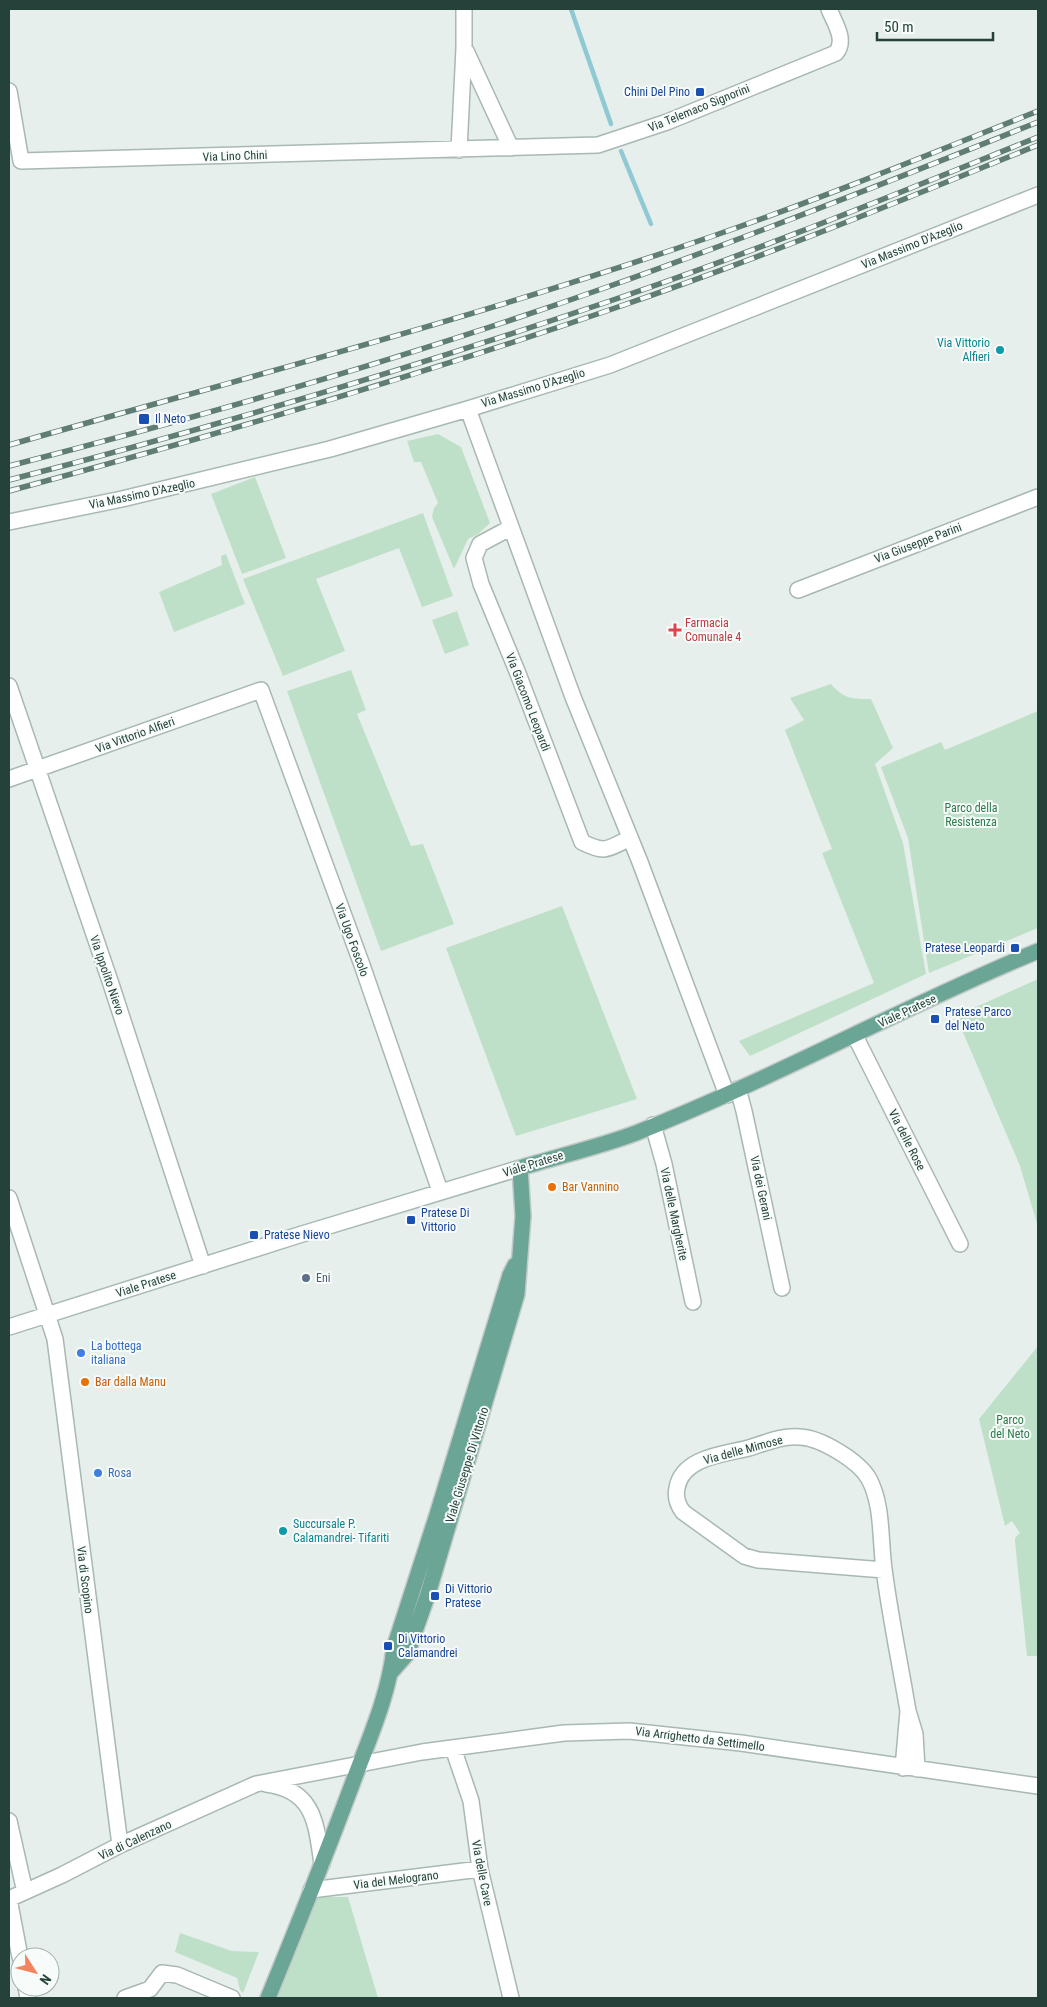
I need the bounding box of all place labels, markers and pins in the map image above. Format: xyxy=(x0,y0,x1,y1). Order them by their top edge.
place label: Chini Del Pino xyxy=(624,85,690,99)
marker: Chini Del Pino xyxy=(694,86,706,98)
place label: Via Vittorio Alfieri xyxy=(937,336,990,364)
marker: Via Vittorio Alfieri xyxy=(994,344,1006,356)
marker: Il Neto xyxy=(137,412,151,426)
place label: Il Neto xyxy=(155,412,186,426)
place label: Farmacia Comunale 4 xyxy=(685,616,741,644)
marker: Farmacia Comunale 4 xyxy=(669,624,681,636)
place label: Pratese Leopardi xyxy=(925,941,1005,955)
marker: Pratese Leopardi xyxy=(1009,942,1021,954)
place label: Pratese Parco del Neto xyxy=(945,1005,1011,1033)
marker: Pratese Parco del Neto xyxy=(929,1013,941,1025)
place label: Bar Vannino xyxy=(562,1180,619,1194)
marker: Bar Vannino xyxy=(546,1181,558,1193)
place label: Pratese Di Vittorio xyxy=(421,1206,469,1234)
marker: Pratese Di Vittorio xyxy=(405,1214,417,1226)
place label: Pratese Nievo xyxy=(264,1228,330,1242)
marker: Pratese Nievo xyxy=(248,1229,260,1241)
place label: Eni xyxy=(316,1271,331,1285)
marker: Eni xyxy=(300,1272,312,1284)
place label: La bottega italiana xyxy=(91,1339,142,1367)
marker: La bottega italiana xyxy=(75,1347,87,1359)
place label: Bar dalla Manu xyxy=(95,1375,166,1389)
marker: Bar dalla Manu xyxy=(79,1376,91,1388)
place label: Rosa xyxy=(108,1466,132,1480)
marker: Rosa xyxy=(92,1467,104,1479)
place label: Succursale P. Calamandrei- Tifariti xyxy=(293,1517,389,1545)
marker: Succursale P. Calamandrei- Tifariti xyxy=(277,1525,289,1537)
place label: Di Vittorio Pratese xyxy=(445,1582,492,1610)
marker: Di Vittorio Pratese xyxy=(429,1590,441,1602)
place label: Di Vittorio Calamandrei xyxy=(398,1632,458,1660)
marker: Di Vittorio Calamandrei xyxy=(382,1640,394,1652)

